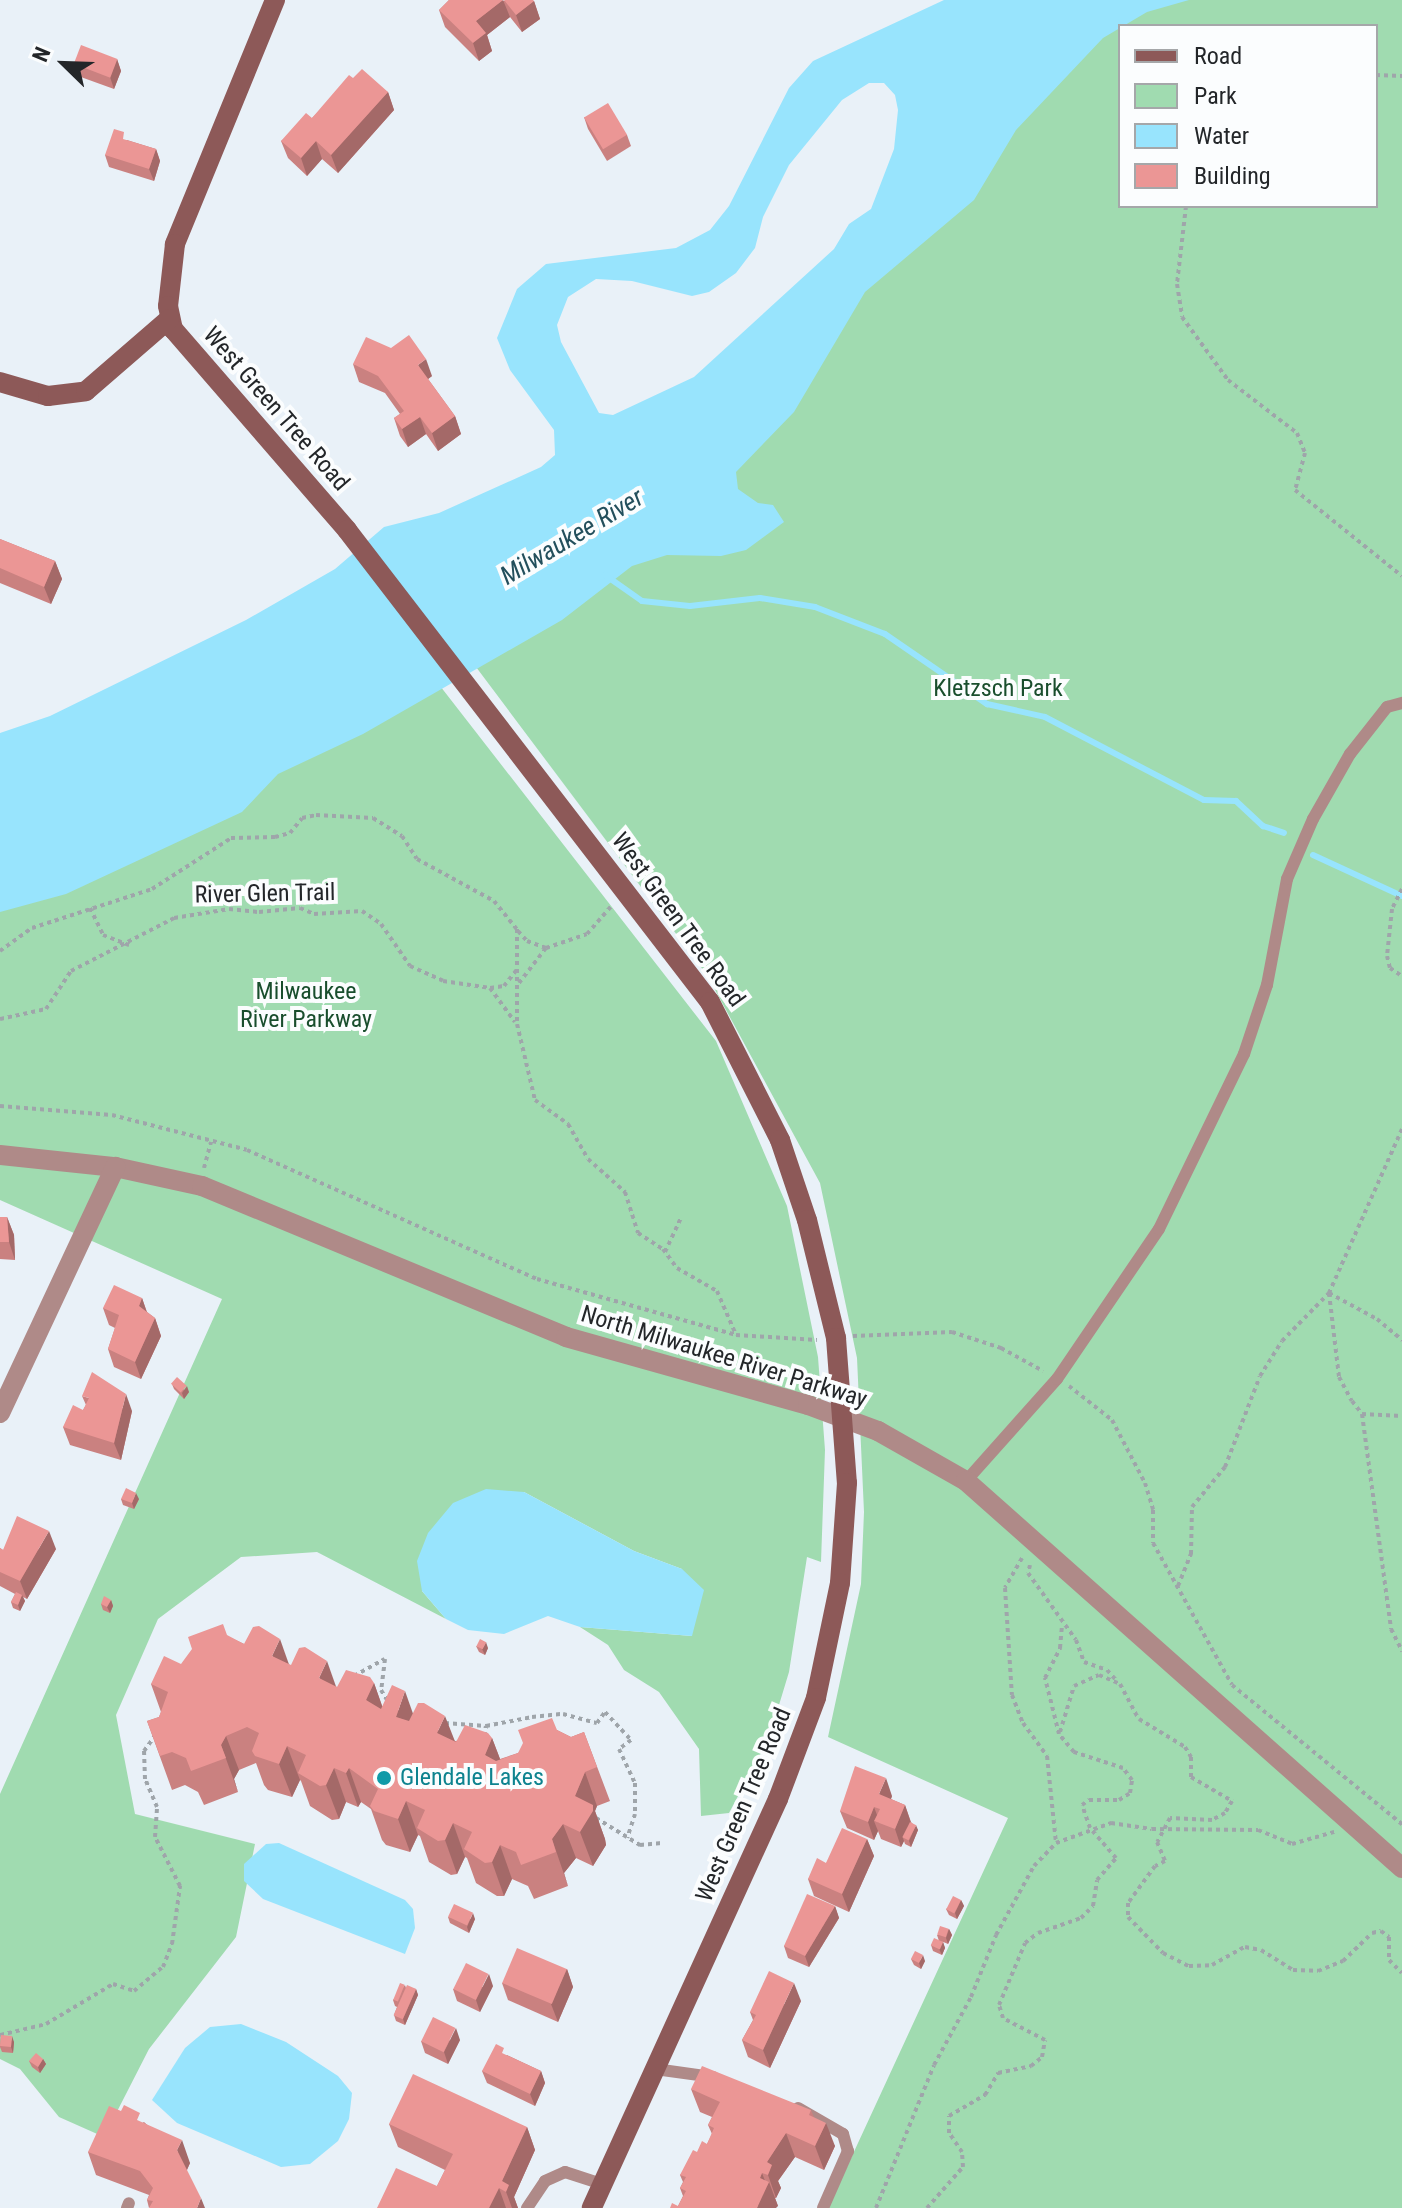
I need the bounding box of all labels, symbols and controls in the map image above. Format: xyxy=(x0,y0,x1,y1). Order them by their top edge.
north arrow xyxy=(24,24,104,104)
legend xyxy=(1118,24,1378,208)
text: Road xyxy=(1194,42,1242,70)
text: N xyxy=(27,43,56,66)
text: Park xyxy=(1194,82,1237,110)
text: Water xyxy=(1194,122,1249,150)
text: Building xyxy=(1194,162,1271,190)
street label: West Green Tree Road xyxy=(197,321,355,497)
water label: Milwaukee River xyxy=(495,482,649,592)
park label: Kletzsch Park xyxy=(933,675,1063,703)
street label: West Green Tree Road xyxy=(605,827,751,1013)
street label: River Glen Trail xyxy=(194,878,336,910)
park label: Milwaukee River Parkway xyxy=(240,978,372,1034)
street label: North Milwaukee River Parkway xyxy=(577,1300,871,1414)
street label: West Green Tree Road xyxy=(690,1703,798,1907)
place label: Glendale Lakes xyxy=(400,1764,544,1792)
marker: Glendale Lakes xyxy=(375,1769,393,1787)

